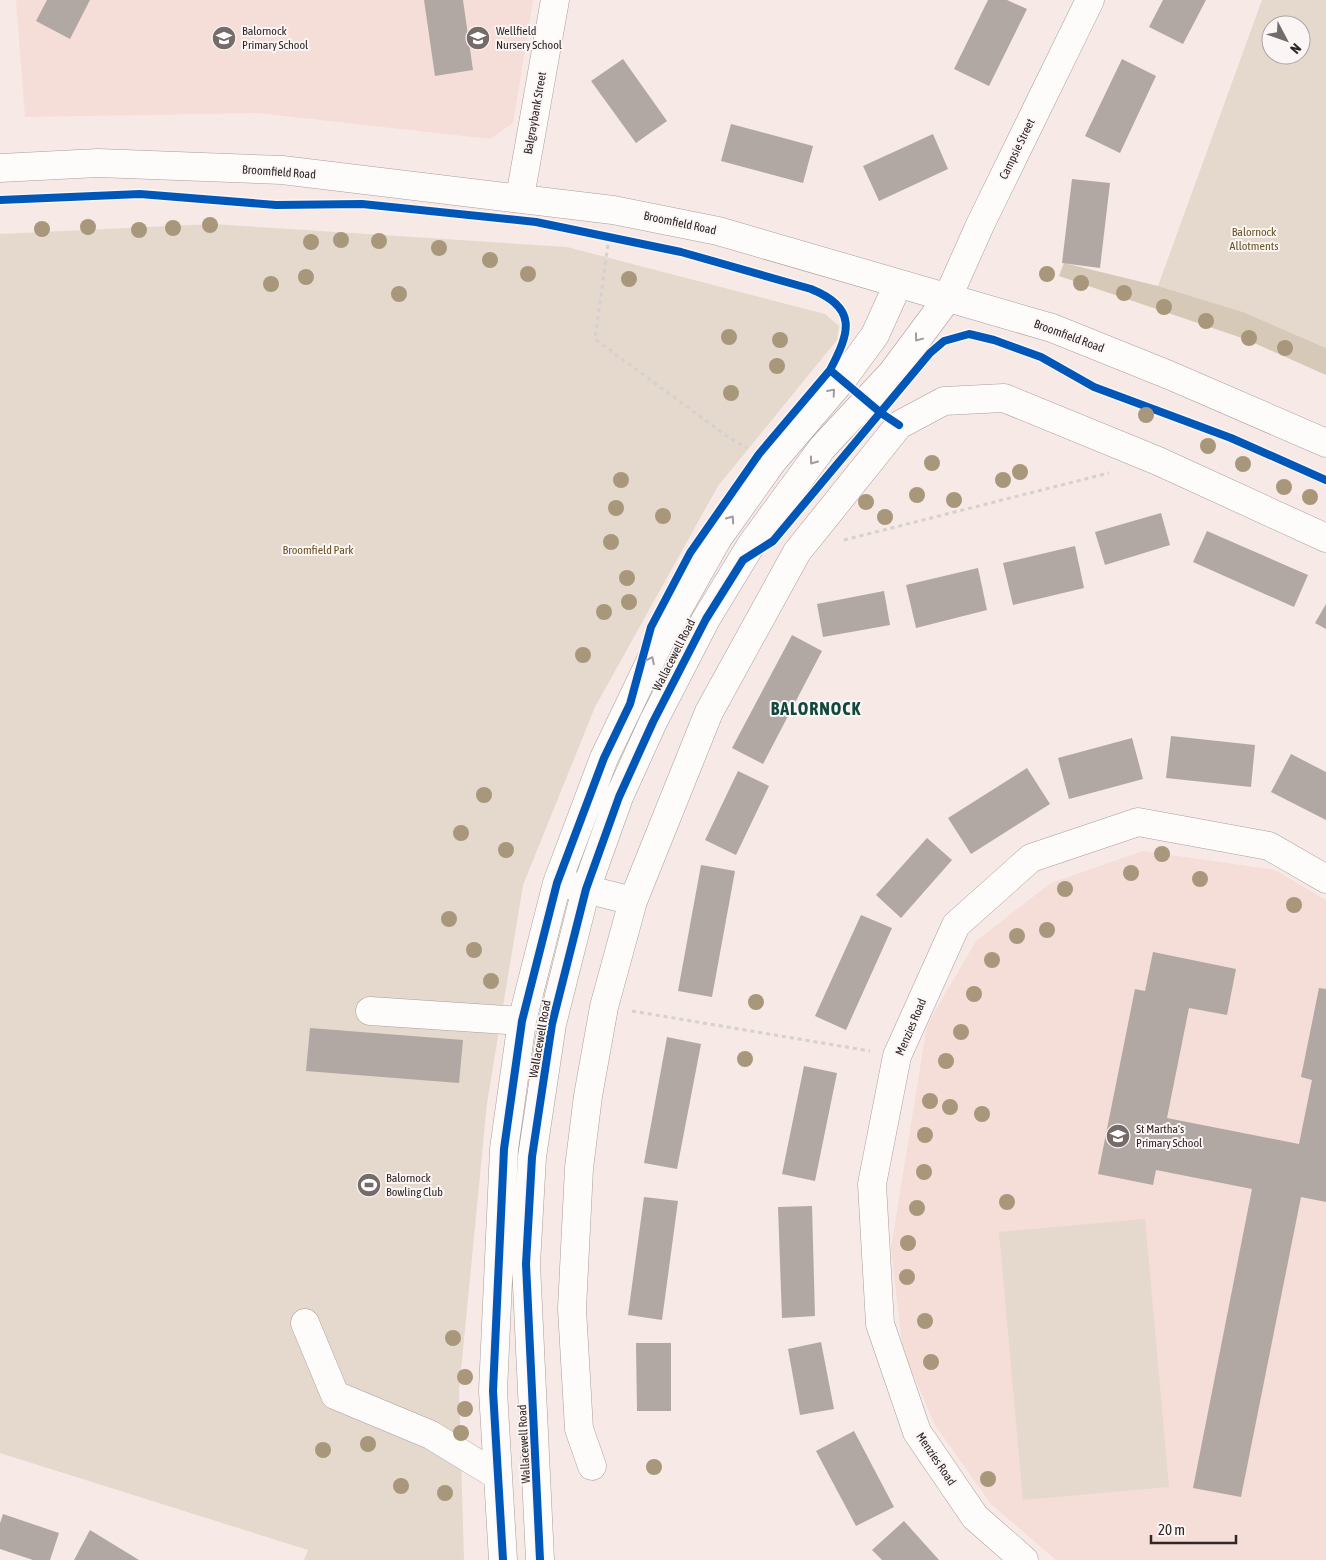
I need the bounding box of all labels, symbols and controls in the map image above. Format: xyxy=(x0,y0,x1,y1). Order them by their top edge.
north arrow xyxy=(1261,15,1311,65)
place label: Balornock Primary School xyxy=(242,24,309,52)
place label: Wellfield Nursery School xyxy=(496,24,563,52)
school or university icon: Balornock Primary School xyxy=(211,25,237,51)
school or university icon: Wellfield Nursery School xyxy=(465,25,491,51)
text: N xyxy=(1287,40,1305,57)
street label: Balgraybank Street xyxy=(521,70,549,155)
street label: Campsie Street xyxy=(996,116,1038,182)
street label: Broomfield Road xyxy=(242,162,316,182)
street label: Broomfield Road xyxy=(642,208,718,238)
park label: Balornock Allotments xyxy=(1230,225,1278,253)
street label: Broomfield Road xyxy=(1032,317,1106,355)
one-way arrow xyxy=(915,332,924,342)
one-way arrow xyxy=(826,388,835,397)
one-way arrow xyxy=(810,455,818,464)
one-way arrow xyxy=(725,515,734,525)
park label: Broomfield Park xyxy=(282,543,354,557)
street label: Wallacewell Road xyxy=(650,617,698,693)
one-way arrow xyxy=(644,656,655,665)
district label: BALORNOCK xyxy=(771,698,861,719)
street label: Menzies Road xyxy=(893,996,929,1058)
street label: Wallacewell Road xyxy=(526,999,554,1079)
place label: St Martha's Primary School xyxy=(1136,1122,1203,1150)
school or university icon: St Martha's Primary School xyxy=(1105,1123,1131,1149)
place label: Balornock Bowling Club xyxy=(386,1171,443,1199)
sports icon: Balornock Bowling Club xyxy=(356,1172,382,1198)
street label: Wallacewell Road xyxy=(515,1404,533,1484)
street label: Menzies Road xyxy=(913,1430,959,1488)
scale bar xyxy=(1151,1512,1236,1544)
text: 20 m xyxy=(1158,1521,1185,1538)

